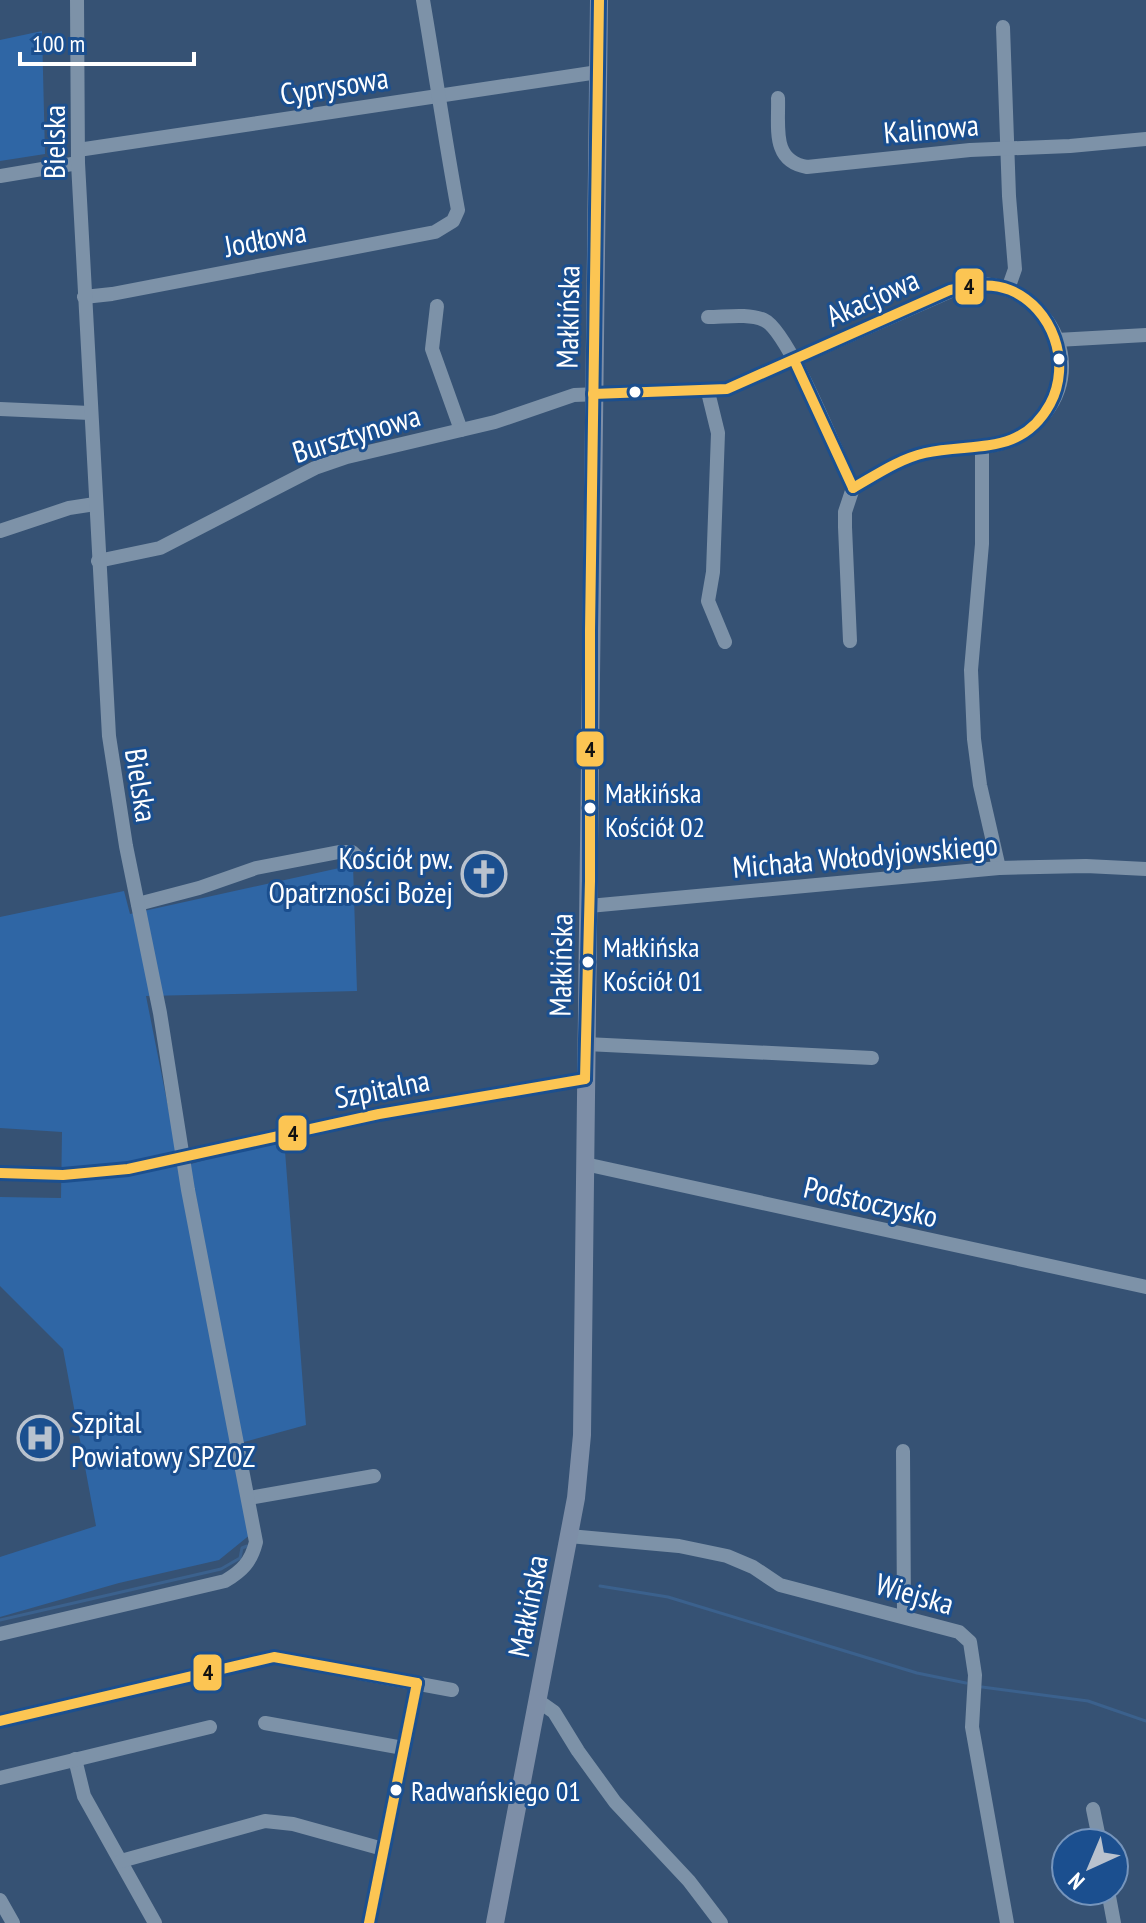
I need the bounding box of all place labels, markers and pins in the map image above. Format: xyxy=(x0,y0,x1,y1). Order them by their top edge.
unlabelled marker xyxy=(1051,351,1067,367)
unlabelled marker xyxy=(627,384,643,400)
place label: Małkińska Kościół 02 xyxy=(605,774,705,845)
marker: Małkińska Kościół 02 xyxy=(582,800,598,816)
place label: Kościół pw. Opatrzności Bożej xyxy=(268,838,453,911)
church icon: Kościół pw. Opatrzności Bożej xyxy=(460,850,508,898)
place label: Małkińska Kościół 01 xyxy=(603,928,703,999)
marker: Małkińska Kościół 01 xyxy=(580,954,596,970)
place label: Szpital Powiatowy SPZOZ xyxy=(71,1402,255,1475)
hospital icon: Szpital Powiatowy SPZOZ xyxy=(16,1414,64,1462)
place label: Radwańskiego 01 xyxy=(411,1772,581,1809)
marker: Radwańskiego 01 xyxy=(388,1782,404,1798)

